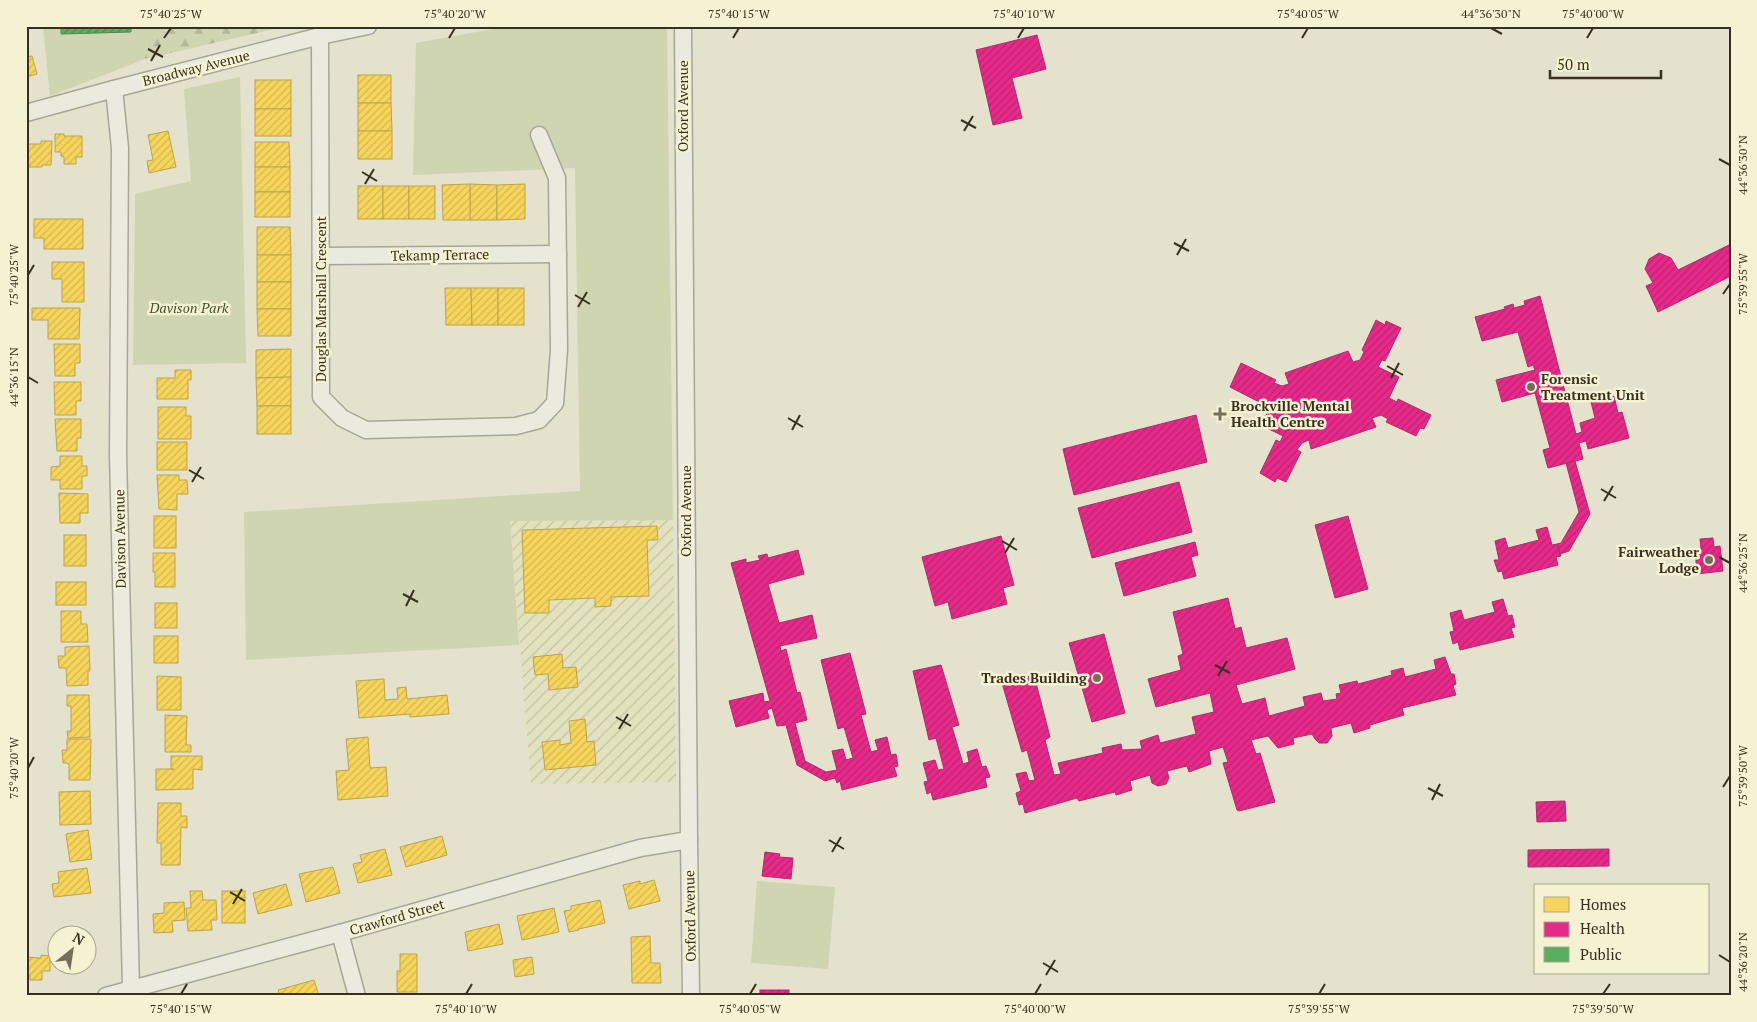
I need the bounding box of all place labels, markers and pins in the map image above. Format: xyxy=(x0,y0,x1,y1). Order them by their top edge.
place label: Forensic Treatment Unit xyxy=(1541,369,1645,404)
marker: Forensic Treatment Unit xyxy=(1525,381,1537,393)
place label: Brockville Mental Health Centre xyxy=(1231,396,1350,431)
marker: Brockville Mental Health Centre xyxy=(1213,407,1227,421)
place label: Fairweather Lodge xyxy=(1618,542,1699,577)
marker: Fairweather Lodge xyxy=(1703,554,1715,566)
place label: Trades Building xyxy=(981,668,1088,687)
marker: Trades Building xyxy=(1091,672,1103,684)

